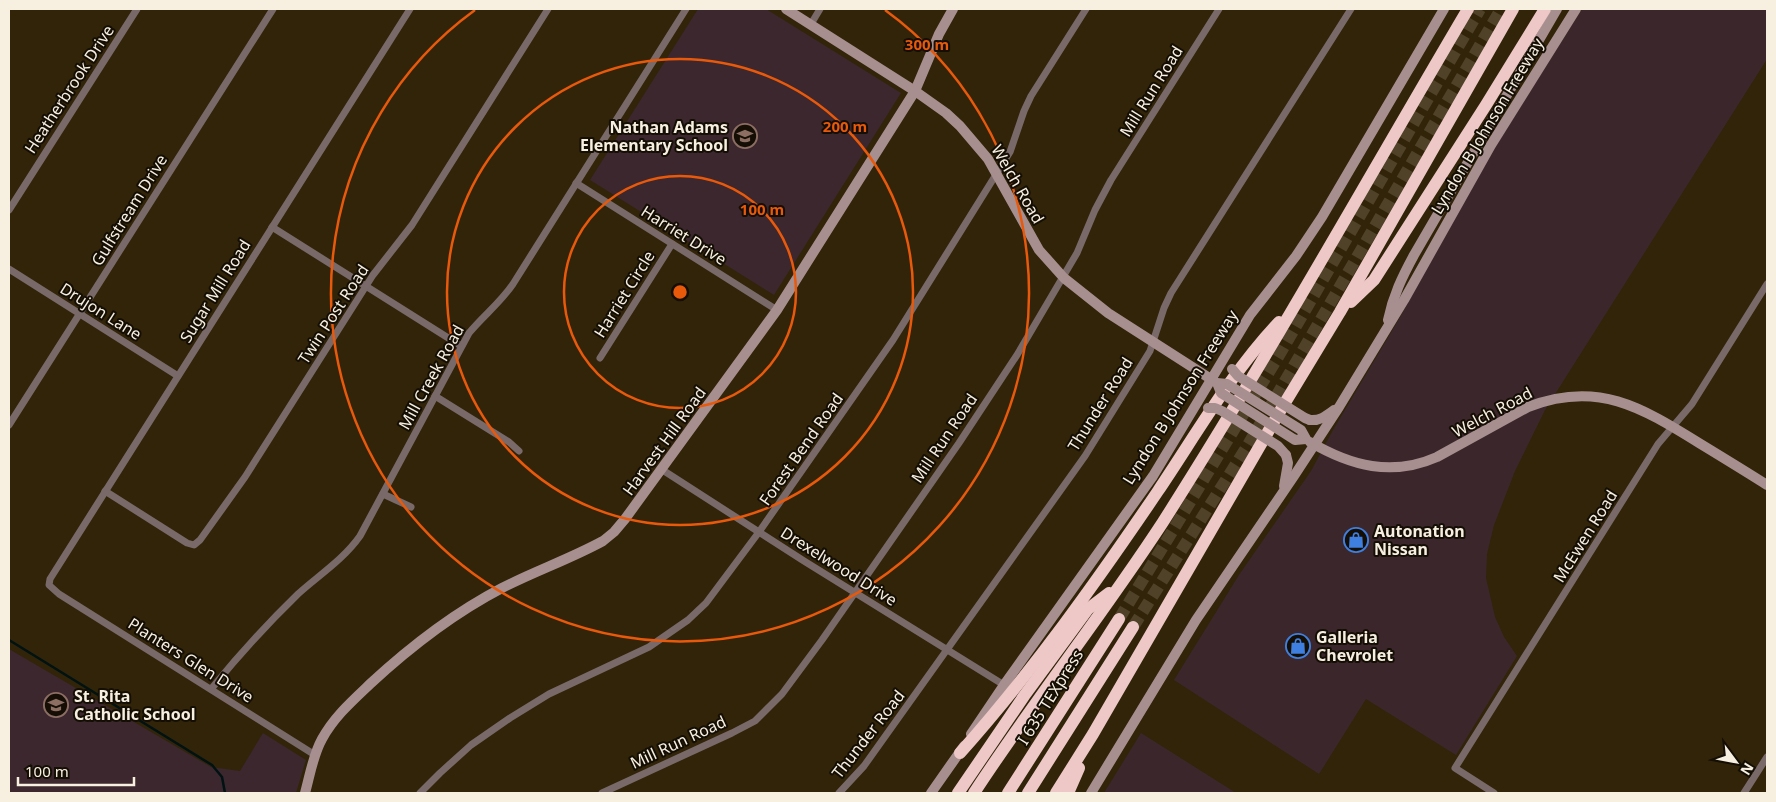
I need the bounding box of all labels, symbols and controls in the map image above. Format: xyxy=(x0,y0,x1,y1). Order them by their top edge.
street label: Heatherbrook Drive xyxy=(19,21,119,157)
street label: Lyndon B Johnson Freeway xyxy=(1426,33,1549,218)
text: 300 m xyxy=(905,34,949,54)
street label: Mill Run Road xyxy=(1114,41,1188,141)
place label: Nathan Adams Elementary School xyxy=(580,116,728,156)
text: 200 m xyxy=(823,116,867,136)
school or university icon: Nathan Adams Elementary School xyxy=(732,123,758,149)
street label: Welch Road xyxy=(987,140,1049,228)
street label: Gulfstream Drive xyxy=(86,150,172,270)
text: 100 m xyxy=(740,199,784,219)
street label: Harriet Drive xyxy=(637,200,731,270)
street label: Sugar Mill Road xyxy=(174,235,256,347)
street label: Harriet Circle xyxy=(589,246,659,342)
street label: Twin Post Road xyxy=(293,260,373,368)
street label: Drujon Lane xyxy=(56,277,146,345)
centre of rings xyxy=(671,283,689,301)
street label: Lyndon B Johnson Freeway xyxy=(1117,305,1243,488)
street label: Mill Creek Road xyxy=(393,321,469,433)
street label: Thunder Road xyxy=(1062,353,1138,455)
street label: Harvest Hill Road xyxy=(617,382,711,500)
street label: Welch Road xyxy=(1448,382,1536,442)
street label: Forest Bend Road xyxy=(754,388,848,510)
street label: Mill Run Road xyxy=(906,389,982,487)
street label: McEwen Road xyxy=(1548,486,1622,586)
place label: Autonation Nissan xyxy=(1374,520,1465,560)
street label: Drexelwood Drive xyxy=(777,521,901,611)
shop icon: Autonation Nissan xyxy=(1343,527,1369,553)
street label: Planters Glen Drive xyxy=(124,612,258,708)
place label: Galleria Chevrolet xyxy=(1316,626,1393,666)
shop icon: Galleria Chevrolet xyxy=(1285,633,1311,659)
street label: I 635 TEXpress xyxy=(1012,645,1088,749)
place label: St. Rita Catholic School xyxy=(74,685,195,725)
street label: Thunder Road xyxy=(827,685,909,783)
school or university icon: St. Rita Catholic School xyxy=(43,692,69,718)
street label: Mill Run Road xyxy=(626,710,730,774)
north arrow xyxy=(1711,737,1761,787)
scale bar xyxy=(18,754,134,786)
text: N xyxy=(1736,759,1759,779)
text: 100 m xyxy=(25,761,69,781)

